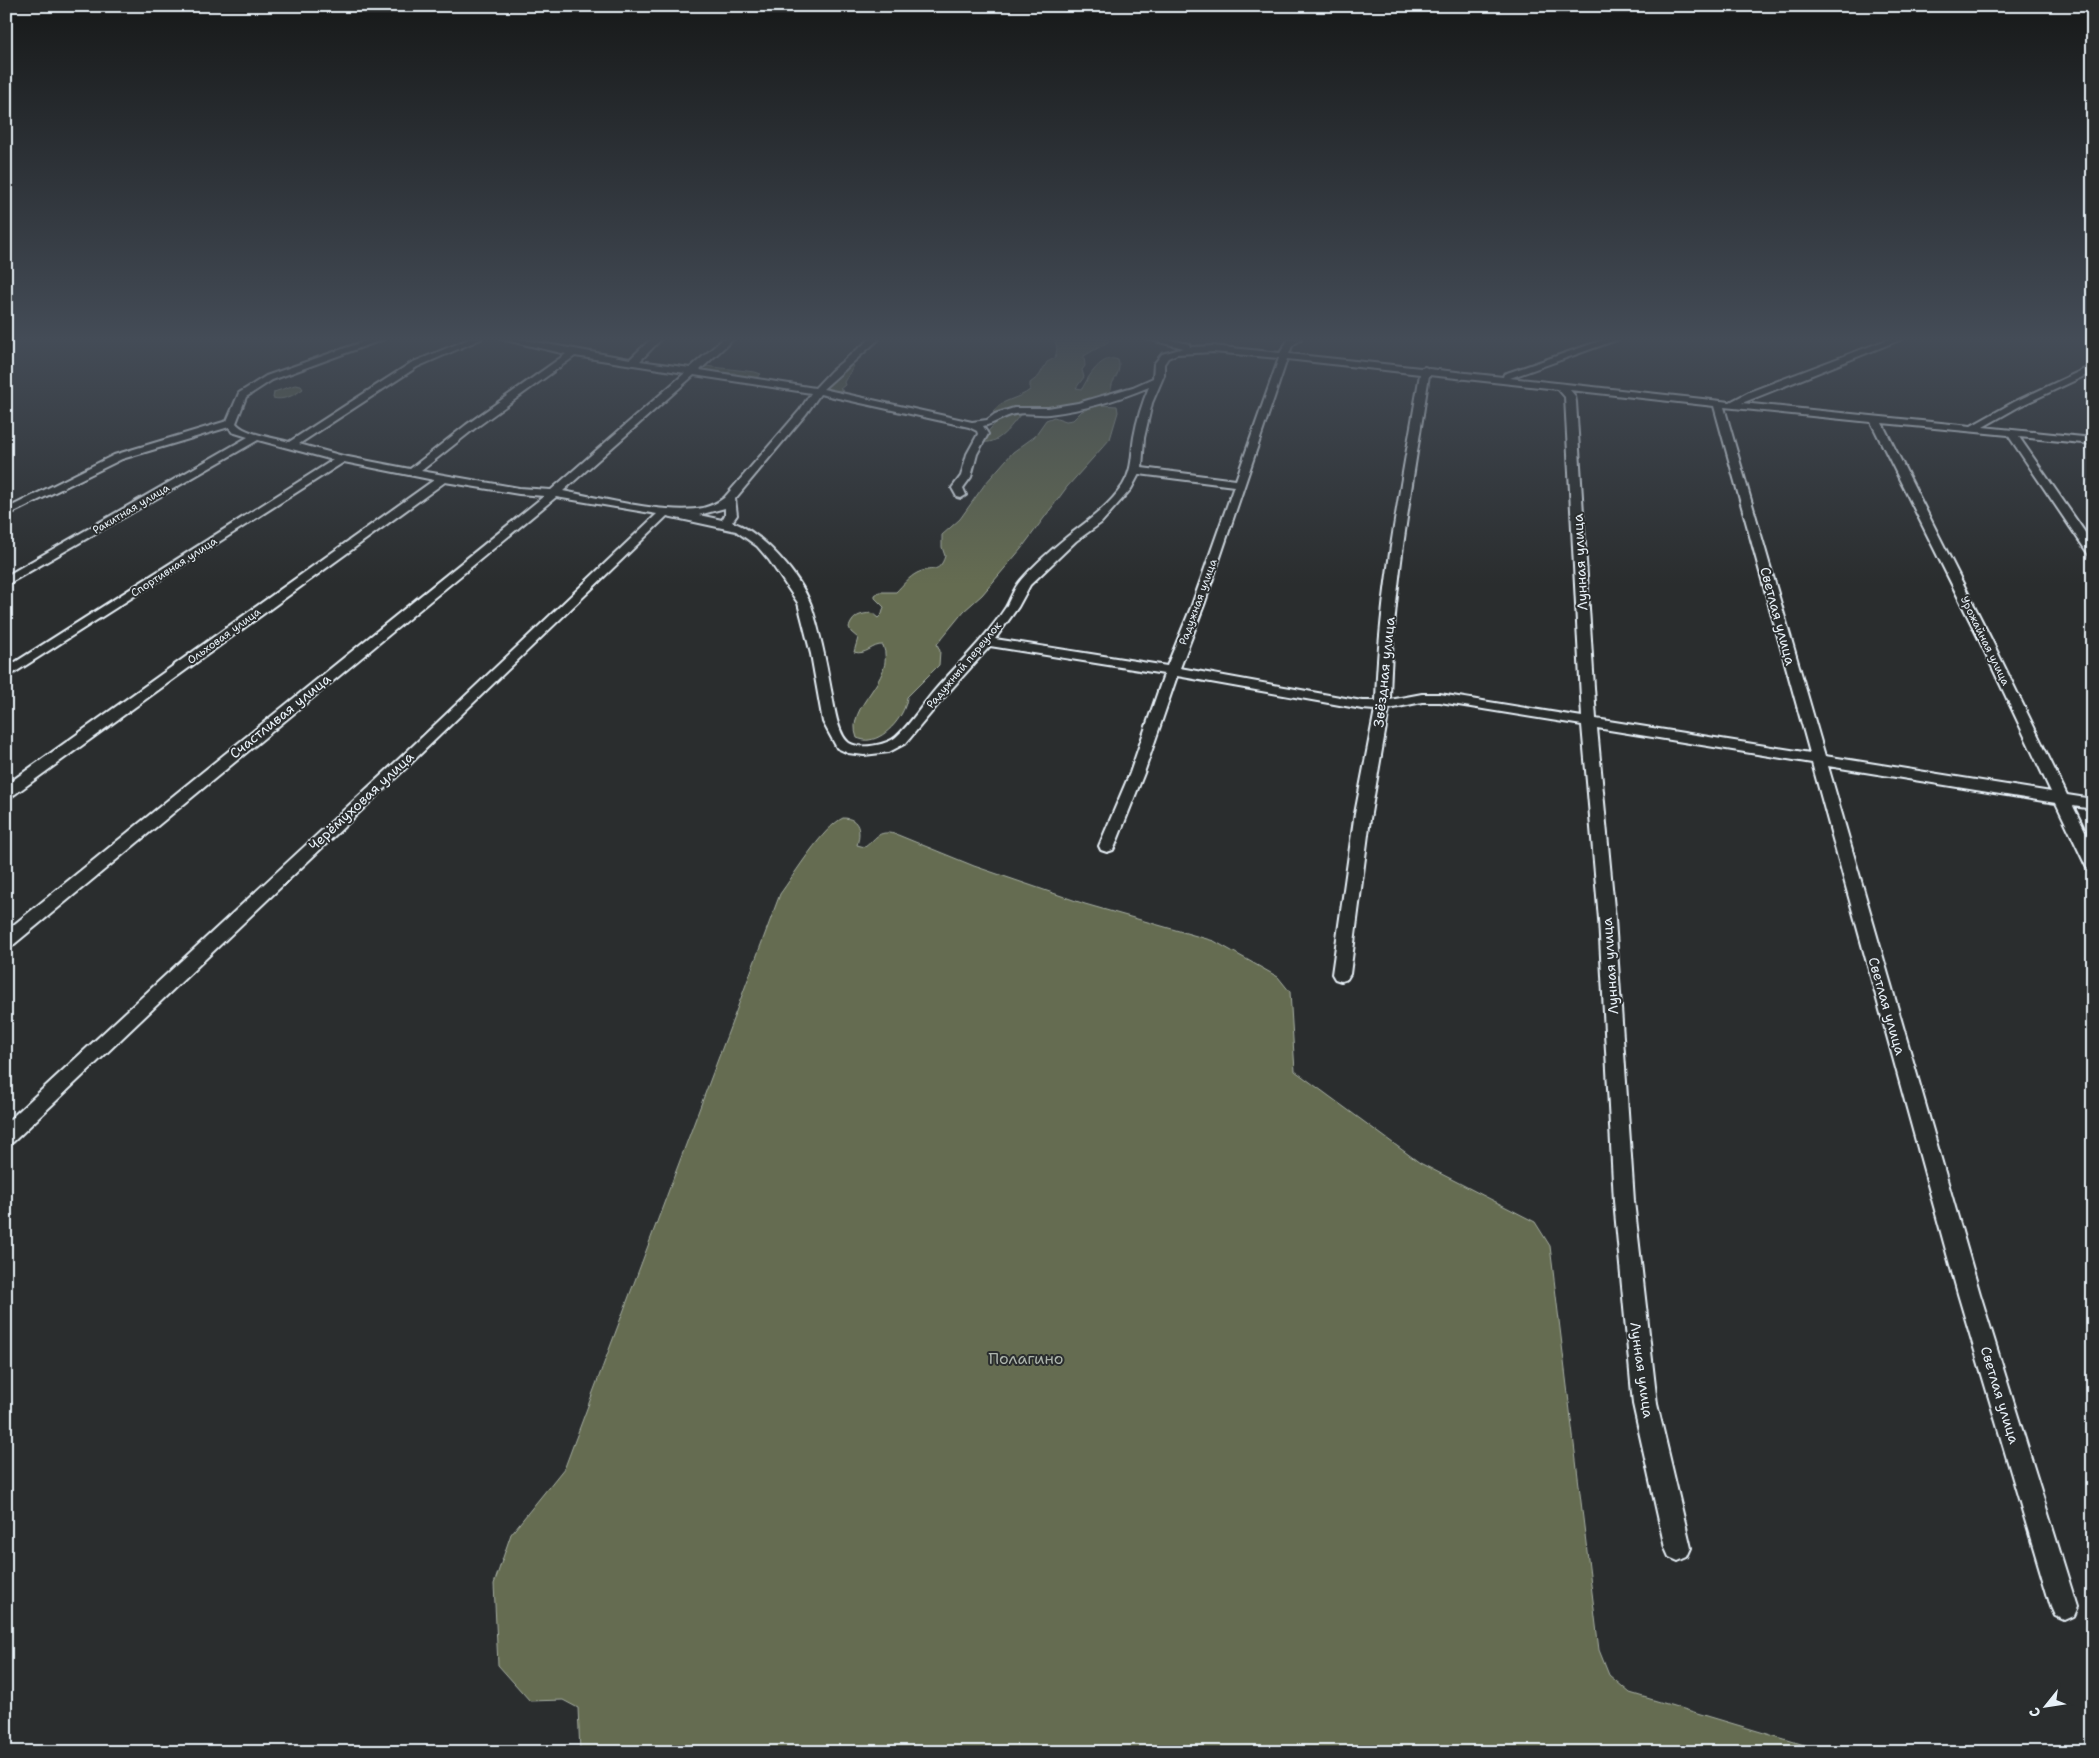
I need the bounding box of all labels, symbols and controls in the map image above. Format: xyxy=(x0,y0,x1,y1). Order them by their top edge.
street label: Ракитная улица xyxy=(90,480,172,538)
street label: Лунная улица xyxy=(1568,513,1592,611)
street label: Спортивная улица xyxy=(128,533,220,601)
street label: Радужная улица xyxy=(1175,557,1221,647)
street label: Светлая улица xyxy=(1756,565,1800,667)
street label: Урожайная улица xyxy=(1957,594,2013,688)
street label: Ольховая улица xyxy=(184,604,264,668)
street label: Звёздная улица xyxy=(1369,616,1399,728)
street label: Радужный переулок xyxy=(923,618,1005,712)
street label: Счастливая улица xyxy=(226,670,334,762)
street label: Черёмуховая улица xyxy=(305,747,418,854)
street label: Лунная улица xyxy=(1598,917,1622,1015)
street label: Светлая улица xyxy=(1864,955,1910,1057)
street label: Лунная улица xyxy=(1626,1321,1658,1420)
street label: Светлая улица xyxy=(1977,1344,2023,1446)
park label: Полагино xyxy=(988,1348,1064,1369)
north arrow xyxy=(2022,1680,2072,1730)
text: С xyxy=(2025,1704,2045,1721)

